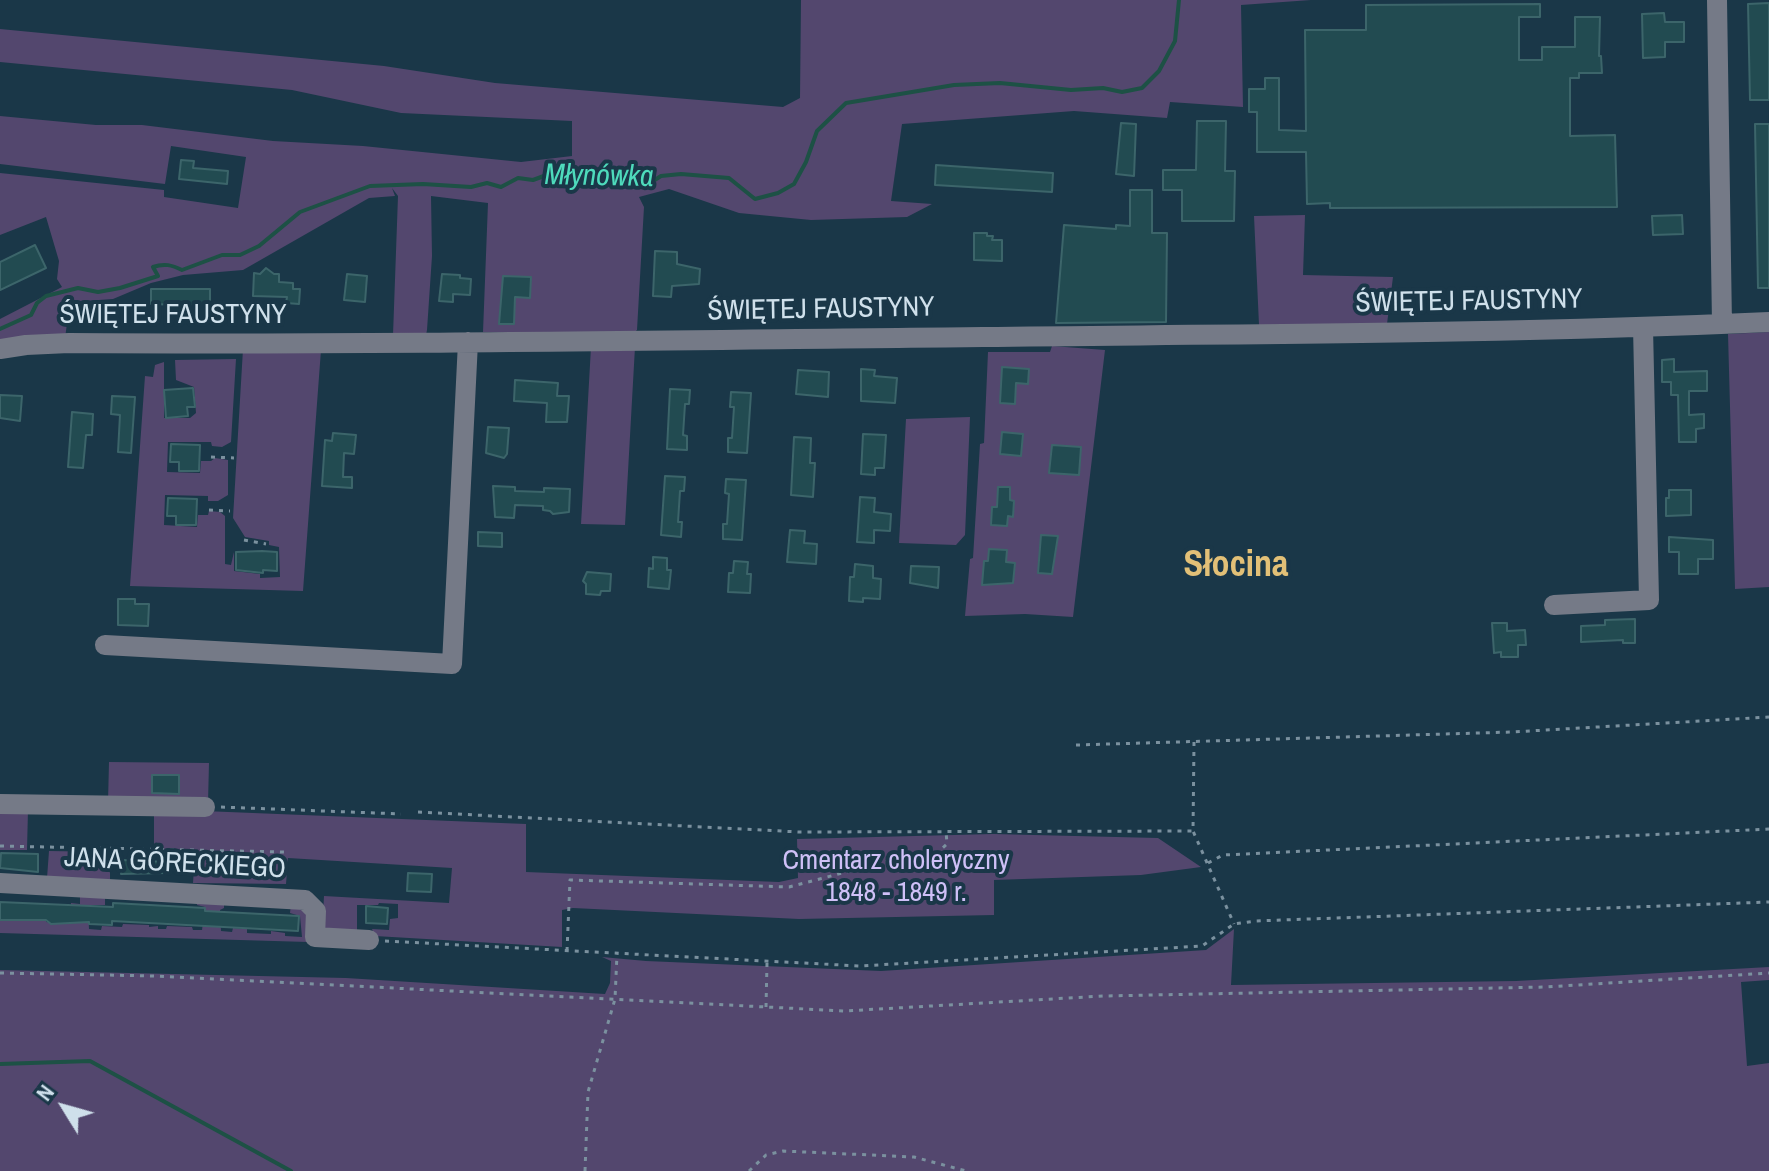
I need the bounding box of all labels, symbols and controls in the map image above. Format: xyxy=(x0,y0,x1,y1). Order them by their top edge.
water label: Młynówka xyxy=(544,158,654,196)
street label: ŚWIĘTEJ FAUSTYNY xyxy=(1355,283,1583,321)
street label: ŚWIĘTEJ FAUSTYNY xyxy=(707,291,935,329)
street label: ŚWIĘTEJ FAUSTYNY xyxy=(59,298,287,332)
district label: Słocina xyxy=(1183,544,1289,588)
street label: JANA GÓRECKIEGO xyxy=(63,841,287,887)
park label: Cmentarz choleryczny 1848 - 1849 r. xyxy=(782,844,1010,910)
north arrow xyxy=(24,1067,104,1147)
text: N xyxy=(29,1078,61,1107)

